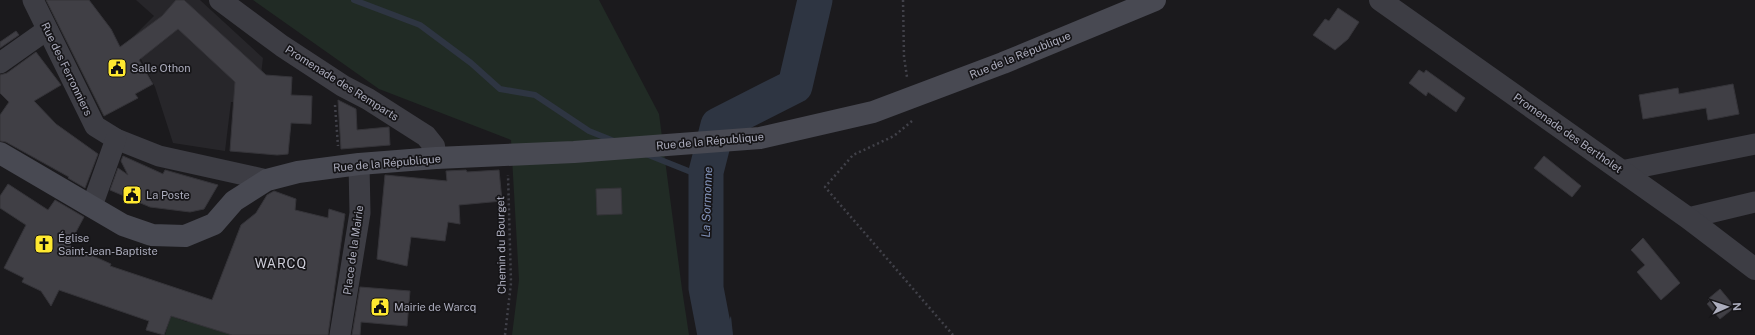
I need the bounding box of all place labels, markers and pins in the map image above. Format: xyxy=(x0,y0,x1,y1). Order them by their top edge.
public building icon: Salle Othon xyxy=(106,57,128,79)
place label: Salle Othon xyxy=(131,62,191,74)
public building icon: La Poste xyxy=(121,184,143,206)
place label: La Poste xyxy=(146,189,190,201)
place label: Église Saint-Jean-Baptiste xyxy=(58,231,158,257)
church icon: Église Saint-Jean-Baptiste xyxy=(33,233,55,255)
public building icon: Mairie de Warcq xyxy=(369,296,391,318)
place label: Mairie de Warcq xyxy=(394,301,476,313)

